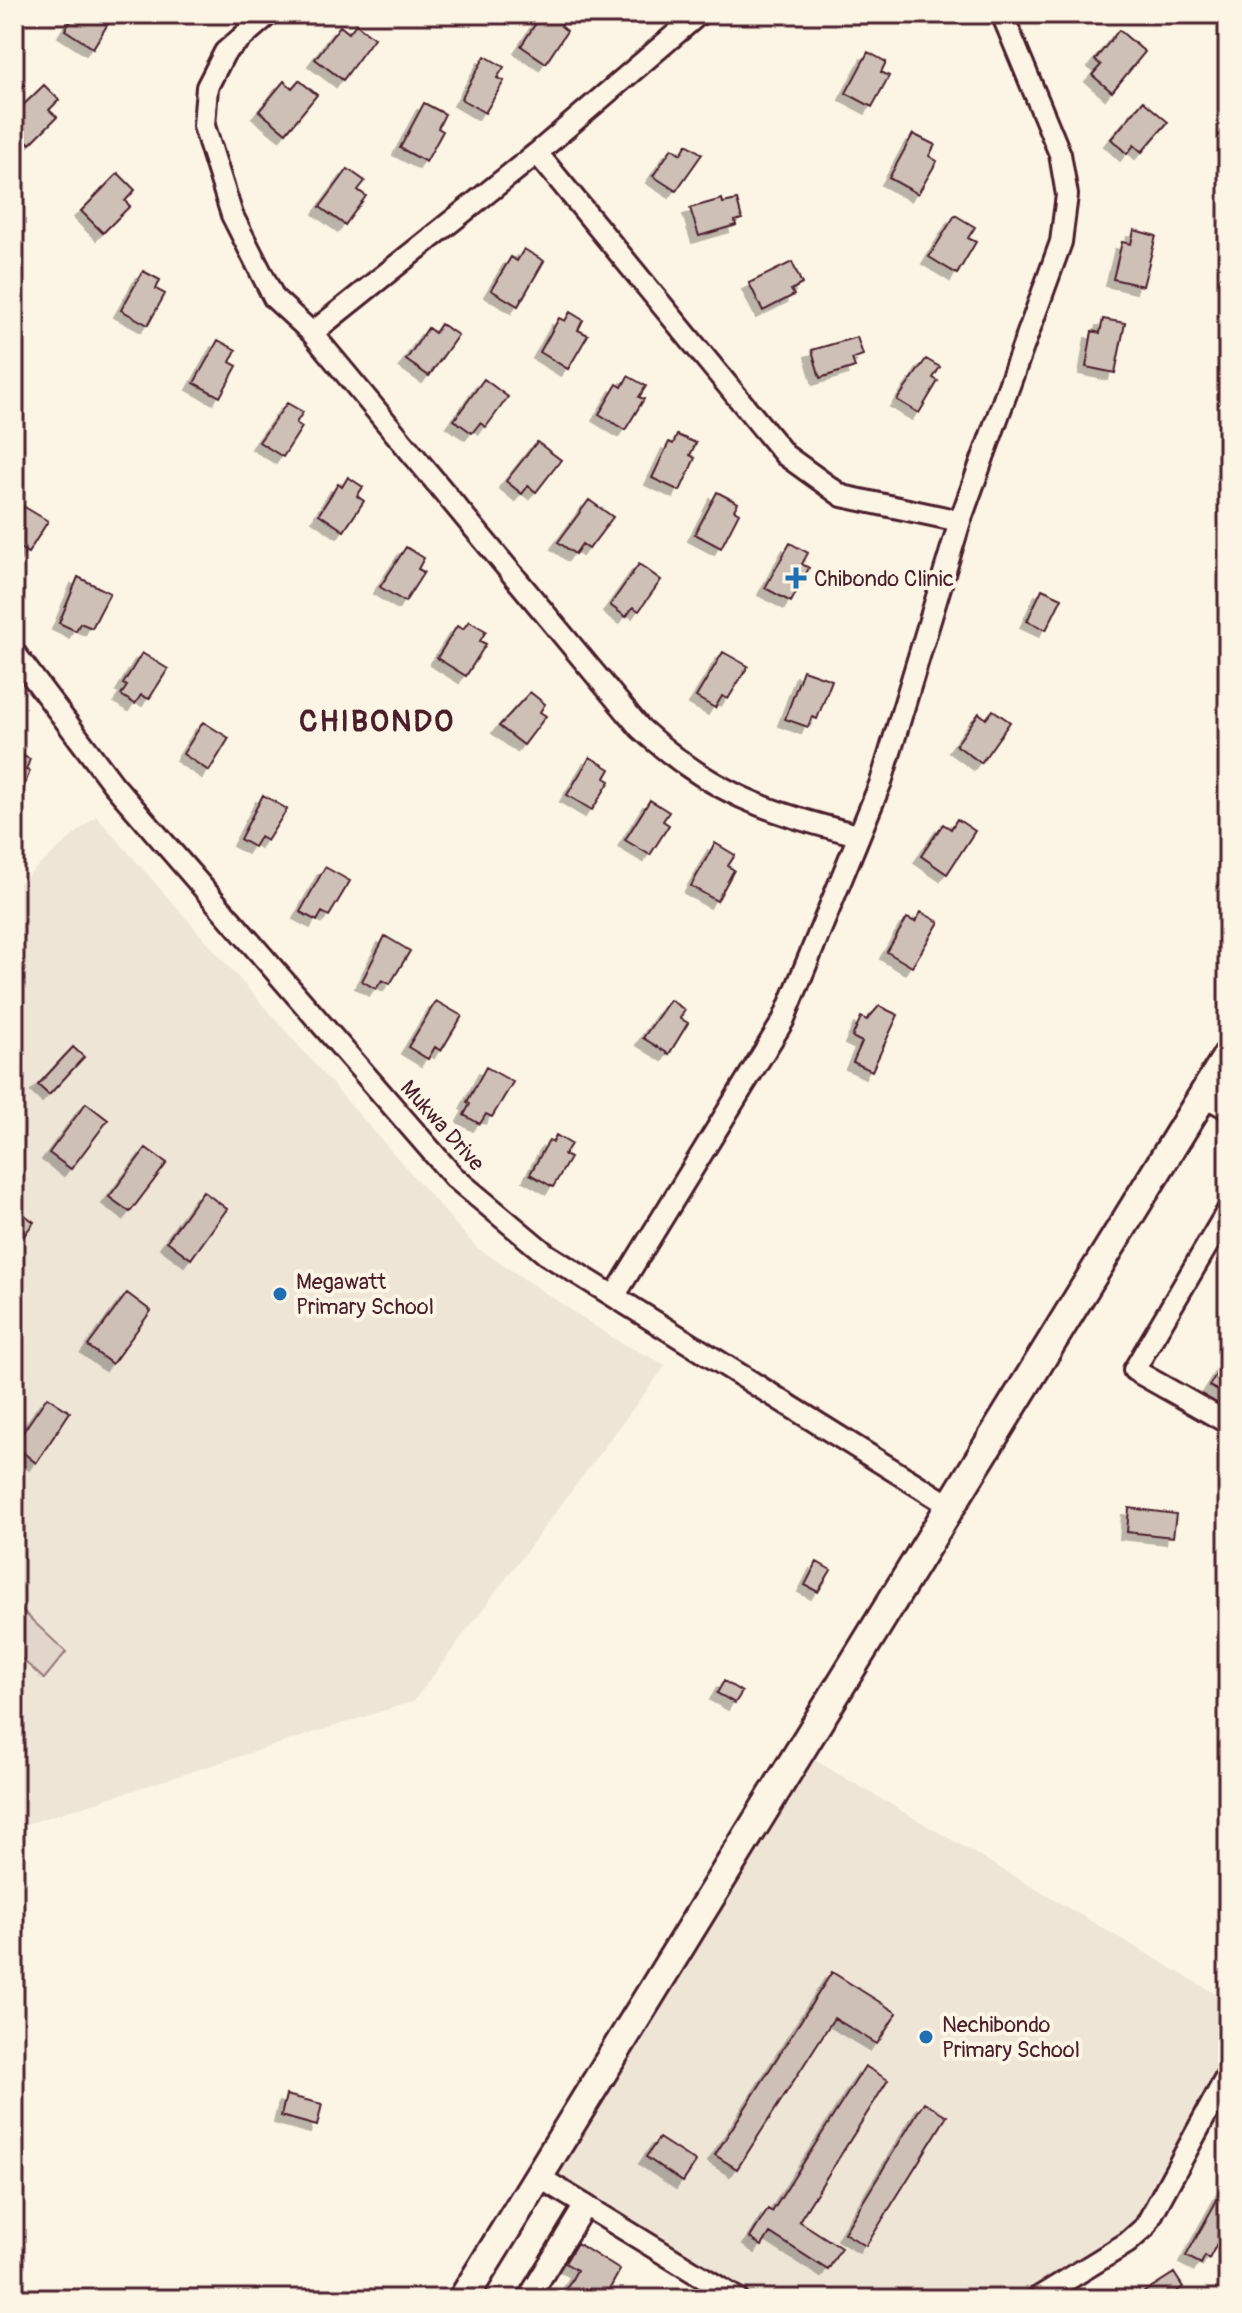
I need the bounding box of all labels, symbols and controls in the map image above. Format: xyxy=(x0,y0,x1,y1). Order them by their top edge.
place label: Chibondo Clinic xyxy=(814,565,954,593)
marker: Chibondo Clinic xyxy=(785,567,807,589)
district label: CHIBONDO xyxy=(299,703,455,740)
street label: Mukwa Drive xyxy=(394,1074,491,1177)
place label: Megawatt Primary School xyxy=(296,1268,434,1321)
marker: Megawatt Primary School xyxy=(271,1285,289,1303)
place label: Nechibondo Primary School xyxy=(942,2011,1080,2064)
marker: Nechibondo Primary School xyxy=(917,2028,935,2046)

